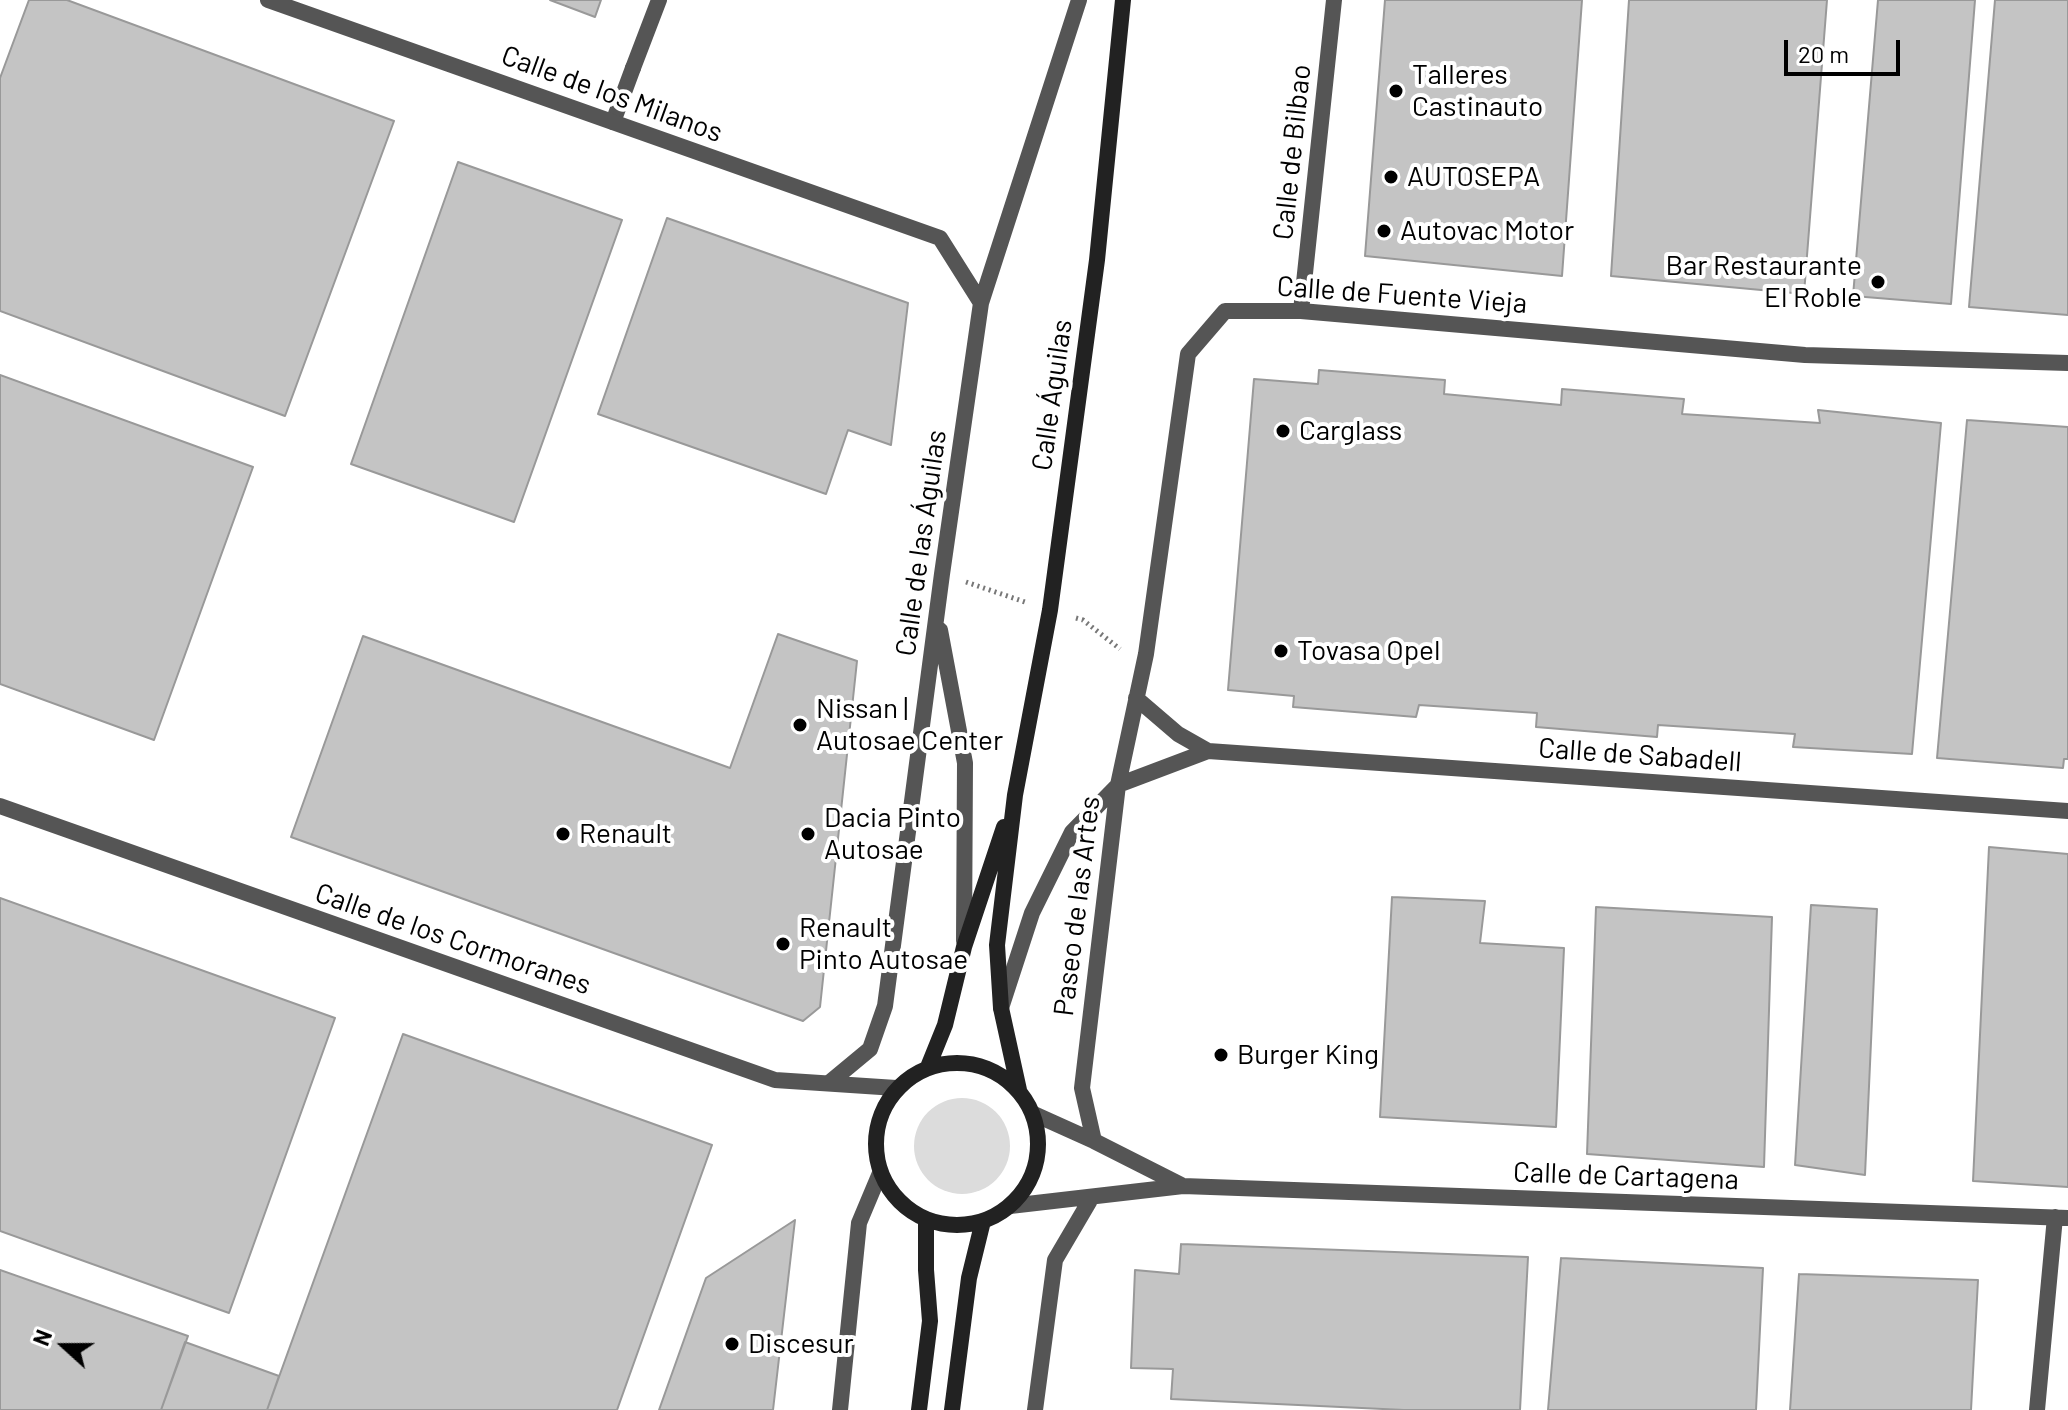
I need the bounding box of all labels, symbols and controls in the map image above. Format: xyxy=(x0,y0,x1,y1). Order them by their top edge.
scale bar xyxy=(1788,24,1904,74)
street label: Calle de los Milanos xyxy=(497,38,727,150)
text: 20 m xyxy=(1798,39,1849,68)
place label: Talleres Castinauto xyxy=(1412,58,1543,124)
street label: Calle de Bilbao xyxy=(1266,63,1318,241)
marker: Talleres Castinauto xyxy=(1387,82,1405,100)
place label: AUTOSEPA xyxy=(1407,160,1540,194)
marker: AUTOSEPA xyxy=(1382,168,1400,186)
place label: Autovac Motor xyxy=(1400,214,1574,248)
marker: Autovac Motor xyxy=(1375,222,1393,240)
place label: Bar Restaurante El Roble xyxy=(1666,249,1862,315)
street label: Calle de Fuente Vieja xyxy=(1276,269,1528,321)
marker: Bar Restaurante El Roble xyxy=(1869,273,1887,291)
street label: Calle Águilas xyxy=(1025,317,1079,473)
place label: Carglass xyxy=(1299,414,1402,448)
marker: Carglass xyxy=(1274,422,1292,440)
street label: Calle de las Águilas xyxy=(889,428,953,658)
place label: Tovasa Opel xyxy=(1297,634,1440,668)
marker: Tovasa Opel xyxy=(1272,642,1290,660)
place label: Nissan | Autosae Center xyxy=(816,692,1003,758)
marker: Nissan | Autosae Center xyxy=(791,716,809,734)
street label: Calle de Sabadell xyxy=(1537,731,1743,779)
street label: Paseo de las Artes xyxy=(1047,794,1107,1018)
place label: Dacia Pinto Autosae xyxy=(824,801,961,867)
place label: Renault xyxy=(579,817,672,851)
marker: Renault xyxy=(554,825,572,843)
marker: Dacia Pinto Autosae xyxy=(799,825,817,843)
street label: Calle de los Cormoranes xyxy=(311,876,595,1002)
place label: Renault Pinto Autosae xyxy=(799,911,968,977)
marker: Renault Pinto Autosae xyxy=(774,935,792,953)
place label: Burger King xyxy=(1237,1038,1379,1072)
marker: Burger King xyxy=(1212,1046,1230,1064)
street label: Calle de Cartagena xyxy=(1513,1155,1739,1197)
north arrow xyxy=(24,1306,104,1386)
text: N xyxy=(27,1326,56,1349)
place label: Discesur xyxy=(748,1327,854,1361)
marker: Discesur xyxy=(723,1335,741,1353)

